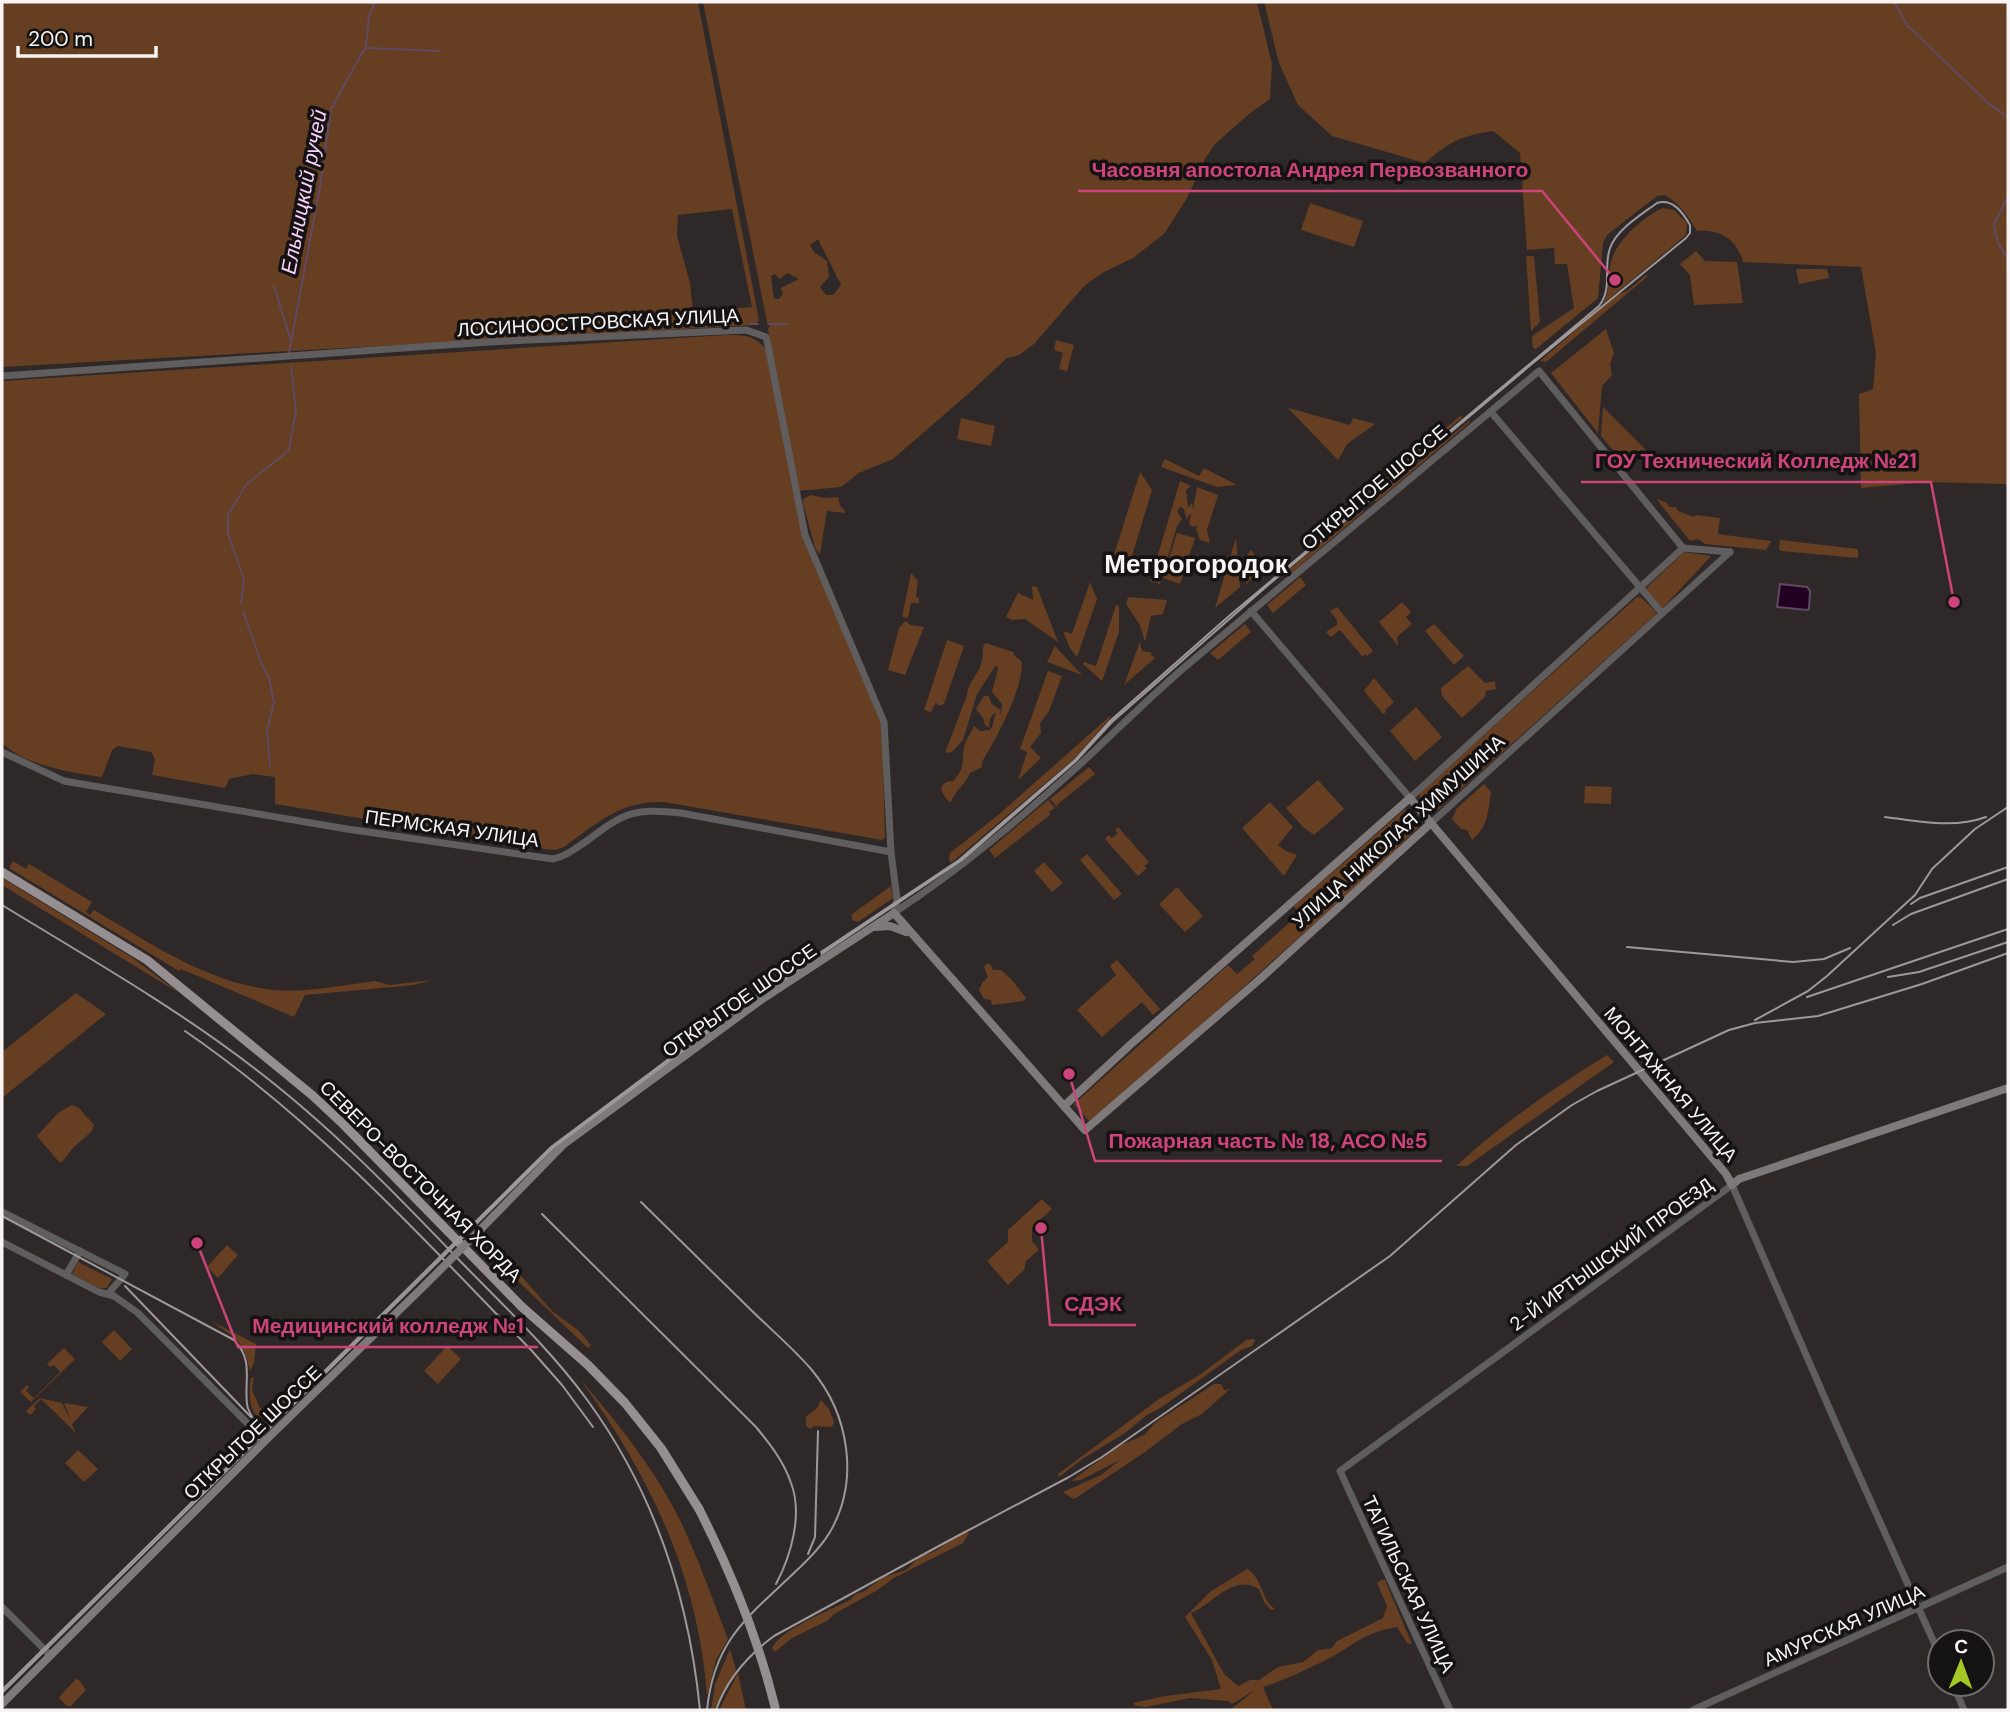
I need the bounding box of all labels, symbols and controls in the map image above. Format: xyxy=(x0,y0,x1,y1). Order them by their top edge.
scale bar xyxy=(18,14,156,58)
text: 200 m xyxy=(28,25,93,53)
water label: Ельницкий ручей xyxy=(274,107,334,277)
callout: Часовня апостола Андрея Первозванного xyxy=(1078,149,1542,191)
text: Часовня апостола Андрея Первозванного xyxy=(1092,156,1528,184)
street label: ЛОСИНООСТРОВСКАЯ УЛИЦА xyxy=(456,303,740,342)
street label: ОТКРЫТОЕ ШОССЕ xyxy=(1296,419,1452,556)
callout: ГОУ Технический Колледж №21 xyxy=(1581,440,1931,482)
text: ГОУ Технический Колледж №21 xyxy=(1595,447,1917,475)
district label: Метрогородок xyxy=(1104,547,1289,581)
street label: УЛИЦА НИКОЛАЯ ХИМУШИНА xyxy=(1287,729,1510,934)
street label: ПЕРМСКАЯ УЛИЦА xyxy=(363,804,541,853)
street label: ОТКРЫТОЕ ШОССЕ xyxy=(657,938,821,1063)
street label: МОНТАЖНАЯ УЛИЦА xyxy=(1598,1002,1743,1167)
street label: СЕВЕРО-ВОСТОЧНАЯ ХОРДА xyxy=(314,1075,527,1288)
callout: Пожарная часть № 18, АСО №5 xyxy=(1095,1119,1442,1161)
text: Пожарная часть № 18, АСО №5 xyxy=(1109,1127,1427,1155)
street label: 2-Й ИРТЫШСКИЙ ПРОЕЗД xyxy=(1505,1172,1718,1337)
callout: СДЭК xyxy=(1050,1283,1136,1325)
text: СДЭК xyxy=(1064,1290,1122,1318)
callout: Медицинский колледж №1 xyxy=(238,1305,538,1347)
text: Медицинский колледж №1 xyxy=(252,1312,524,1340)
street label: ОТКРЫТОЕ ШОССЕ xyxy=(178,1360,327,1505)
street label: ТАГИЛЬСКАЯ УЛИЦА xyxy=(1357,1492,1461,1677)
street label: АМУРСКАЯ УЛИЦА xyxy=(1760,1579,1929,1672)
north arrow xyxy=(1926,1628,1996,1698)
text: С xyxy=(1954,1634,1969,1659)

